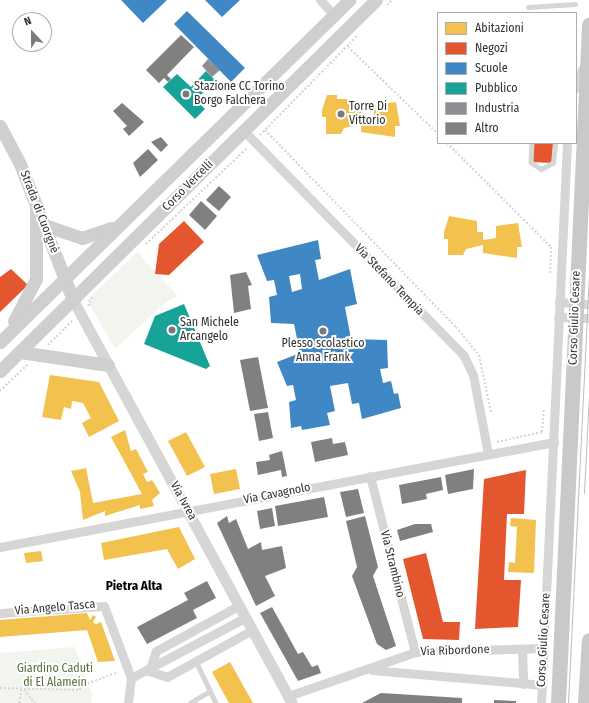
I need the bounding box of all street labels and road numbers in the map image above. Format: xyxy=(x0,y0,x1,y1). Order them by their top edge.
street label: Corso Vercelli xyxy=(159,157,217,215)
street label: Strada di Cuorgnè xyxy=(17,169,61,255)
street label: Via Stefano Tempia xyxy=(351,241,427,319)
street label: Corso Giulio Cesare xyxy=(566,271,584,365)
street label: Via Ivrea xyxy=(167,479,199,523)
street label: Via Cavagnolo xyxy=(242,480,312,508)
street label: Via Strambino xyxy=(377,529,407,599)
street label: Corso Giulio Cesare xyxy=(534,592,554,688)
street label: Via Angelo Tasca xyxy=(14,597,96,619)
street label: Via Ribordone xyxy=(420,643,490,659)

